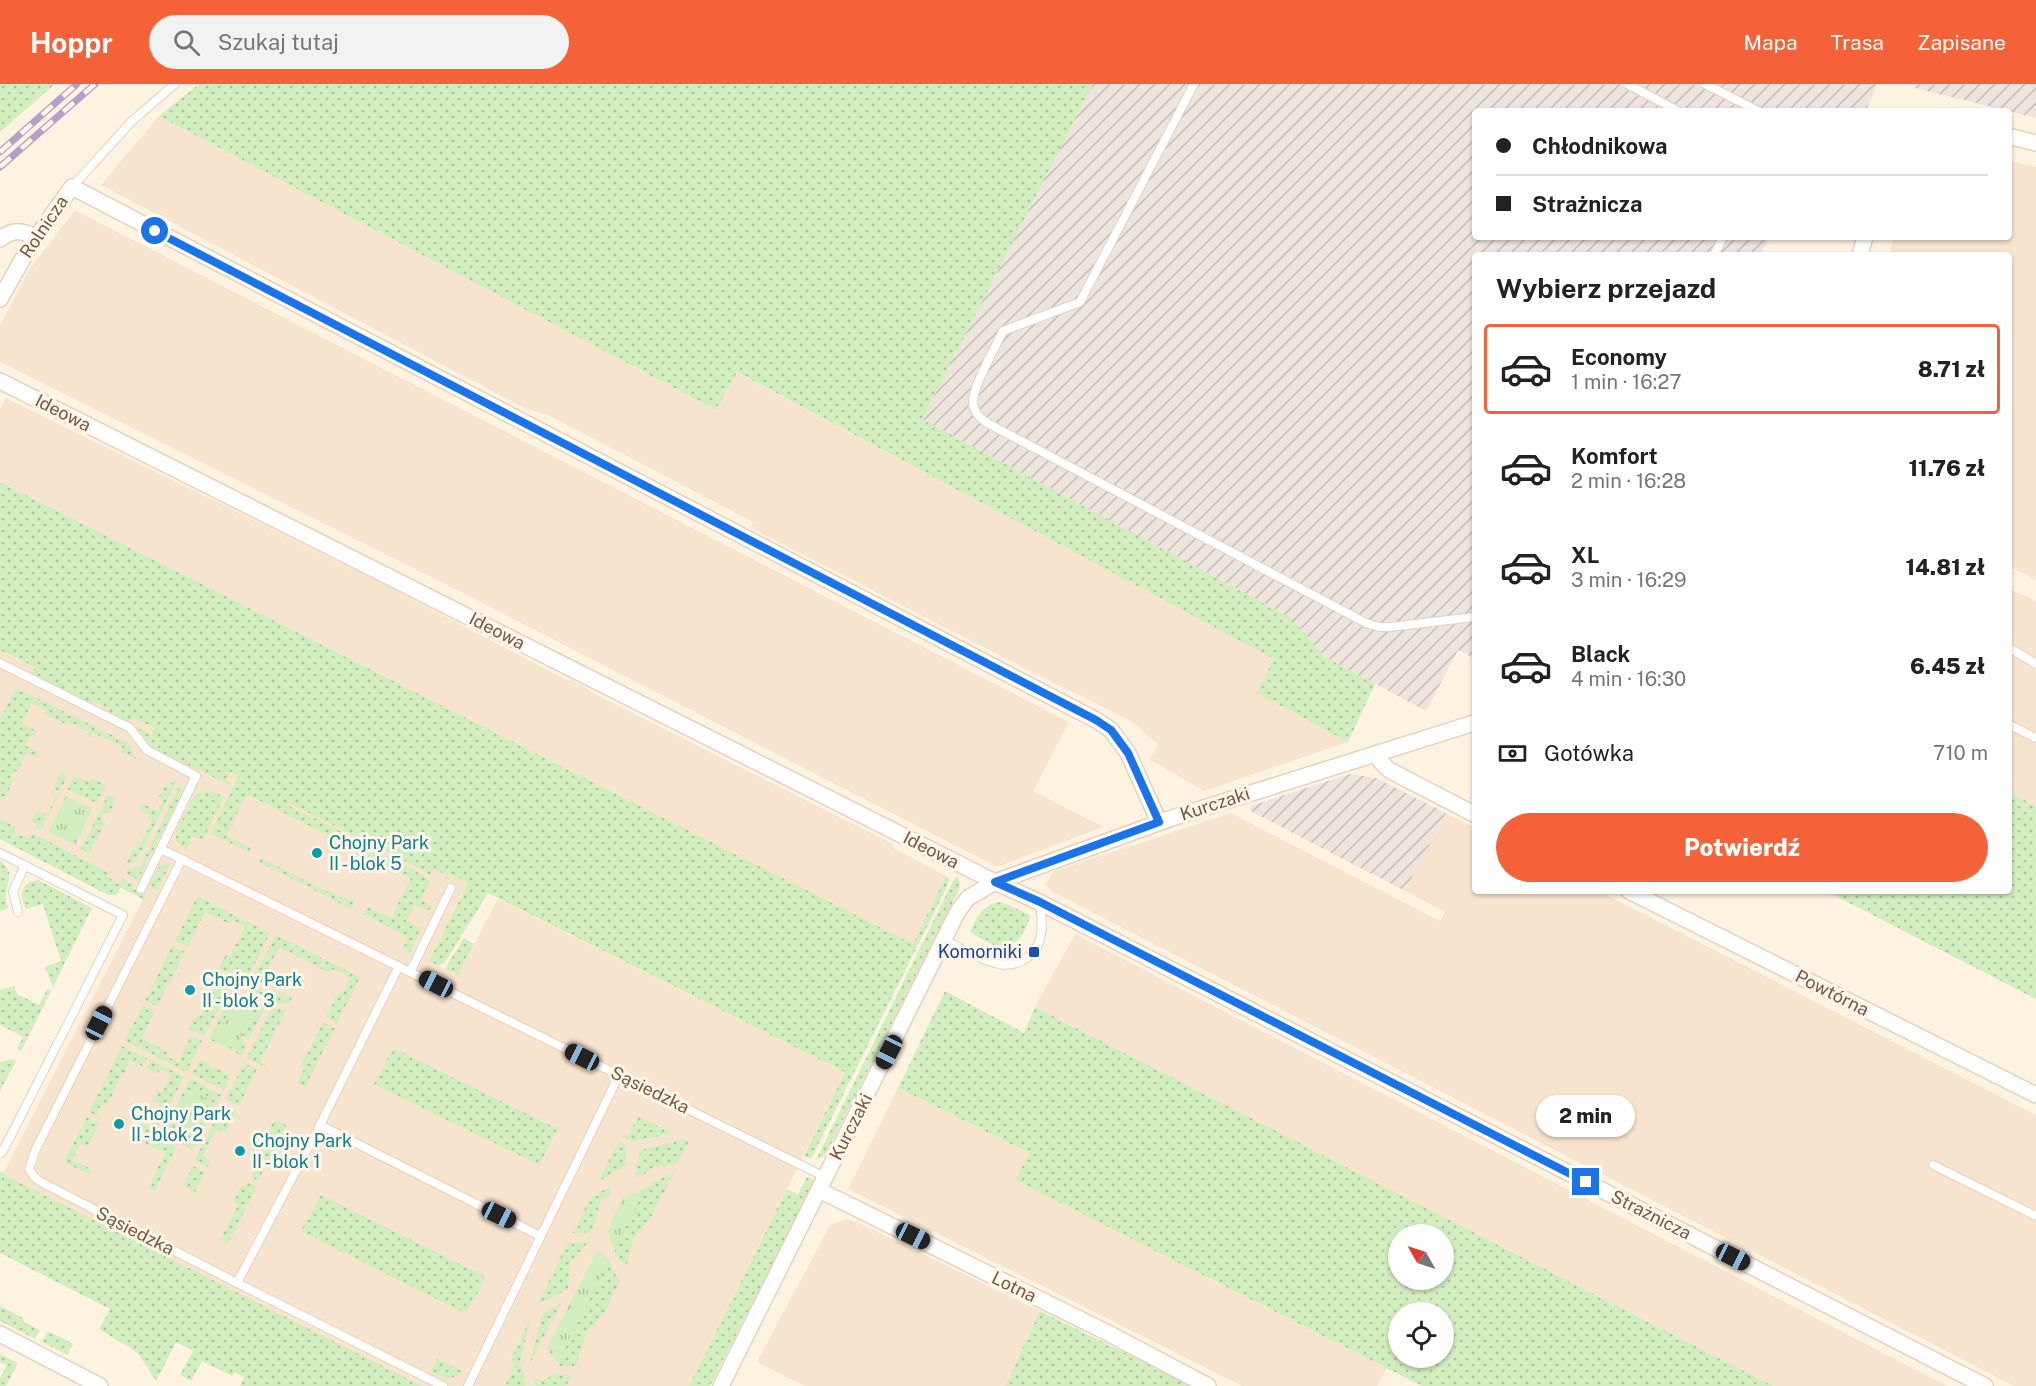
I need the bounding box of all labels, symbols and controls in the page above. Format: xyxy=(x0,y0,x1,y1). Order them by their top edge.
search box xyxy=(149,15,569,69)
text: Hoppr xyxy=(30,26,113,59)
icon: search xyxy=(170,26,203,59)
text: Szukaj tutaj xyxy=(218,29,339,55)
text: Mapa xyxy=(1743,30,1798,55)
text: Trasa xyxy=(1831,30,1884,55)
text: Zapisane xyxy=(1917,30,2006,55)
text: Chłodnikowa xyxy=(1532,133,1667,159)
text: Strażnicza xyxy=(1532,191,1642,217)
street label: Rolnicza xyxy=(15,192,72,262)
route start xyxy=(141,217,168,244)
text: Wybierz przejazd xyxy=(1496,272,1716,304)
icon: car xyxy=(1499,342,1553,396)
text: Economy xyxy=(1571,344,1667,370)
text: 8.71 zł xyxy=(1918,356,1985,382)
text: 1 min · 16:27 xyxy=(1571,370,1682,394)
street label: Ideowa xyxy=(32,390,95,435)
icon: car xyxy=(1499,441,1553,495)
text: Komfort xyxy=(1571,443,1658,469)
text: 11.76 zł xyxy=(1908,455,1985,481)
text: 2 min · 16:28 xyxy=(1571,469,1686,493)
icon: car xyxy=(1499,540,1553,594)
text: XL xyxy=(1571,542,1599,568)
text: 14.81 zł xyxy=(1905,554,1985,580)
text: 3 min · 16:29 xyxy=(1571,568,1686,592)
street label: Ideowa xyxy=(466,608,529,653)
icon: car xyxy=(1499,639,1553,693)
text: Black xyxy=(1571,641,1630,667)
text: 6.45 zł xyxy=(1910,653,1985,679)
text: 4 min · 16:30 xyxy=(1571,667,1686,691)
icon: cash xyxy=(1496,737,1529,770)
text: Gotówka xyxy=(1544,740,1634,766)
text: 710 m xyxy=(1933,741,1988,765)
street label: Kurczaki xyxy=(1177,782,1252,825)
button: Potwierdź xyxy=(1496,813,1988,882)
street label: Ideowa xyxy=(900,827,963,872)
place label: Chojny Park II - blok 5 xyxy=(329,832,429,874)
marker: Chojny Park II - blok 5 xyxy=(310,846,324,860)
place label: Komorniki xyxy=(938,941,1022,962)
marker: Komorniki xyxy=(1027,945,1041,959)
street label: Powtórna xyxy=(1792,965,1873,1020)
car xyxy=(416,968,456,1000)
place label: Chojny Park II - blok 3 xyxy=(202,969,302,1011)
marker: Chojny Park II - blok 3 xyxy=(183,983,197,997)
car xyxy=(83,1003,115,1043)
car xyxy=(873,1032,905,1072)
car xyxy=(562,1041,602,1073)
street label: Sąsiedzka xyxy=(607,1062,693,1118)
street label: Kurczaki xyxy=(825,1090,876,1164)
callout: 2 min xyxy=(1536,1095,1636,1137)
place label: Chojny Park II - blok 2 xyxy=(131,1103,231,1145)
text: 2 min xyxy=(1559,1104,1612,1128)
marker: Chojny Park II - blok 2 xyxy=(112,1117,126,1131)
place label: Chojny Park II - blok 1 xyxy=(252,1130,352,1172)
marker: Chojny Park II - blok 1 xyxy=(233,1144,247,1158)
route end xyxy=(1572,1168,1599,1195)
street label: Strażnicza xyxy=(1608,1185,1695,1244)
car xyxy=(479,1199,519,1231)
street label: Sąsiedzka xyxy=(93,1202,178,1259)
car xyxy=(893,1220,933,1252)
north arrow xyxy=(1388,1224,1454,1290)
map controls xyxy=(1388,1224,1454,1368)
car xyxy=(1713,1241,1753,1273)
street label: Lotna xyxy=(988,1267,1040,1306)
button: locate xyxy=(1388,1302,1454,1368)

